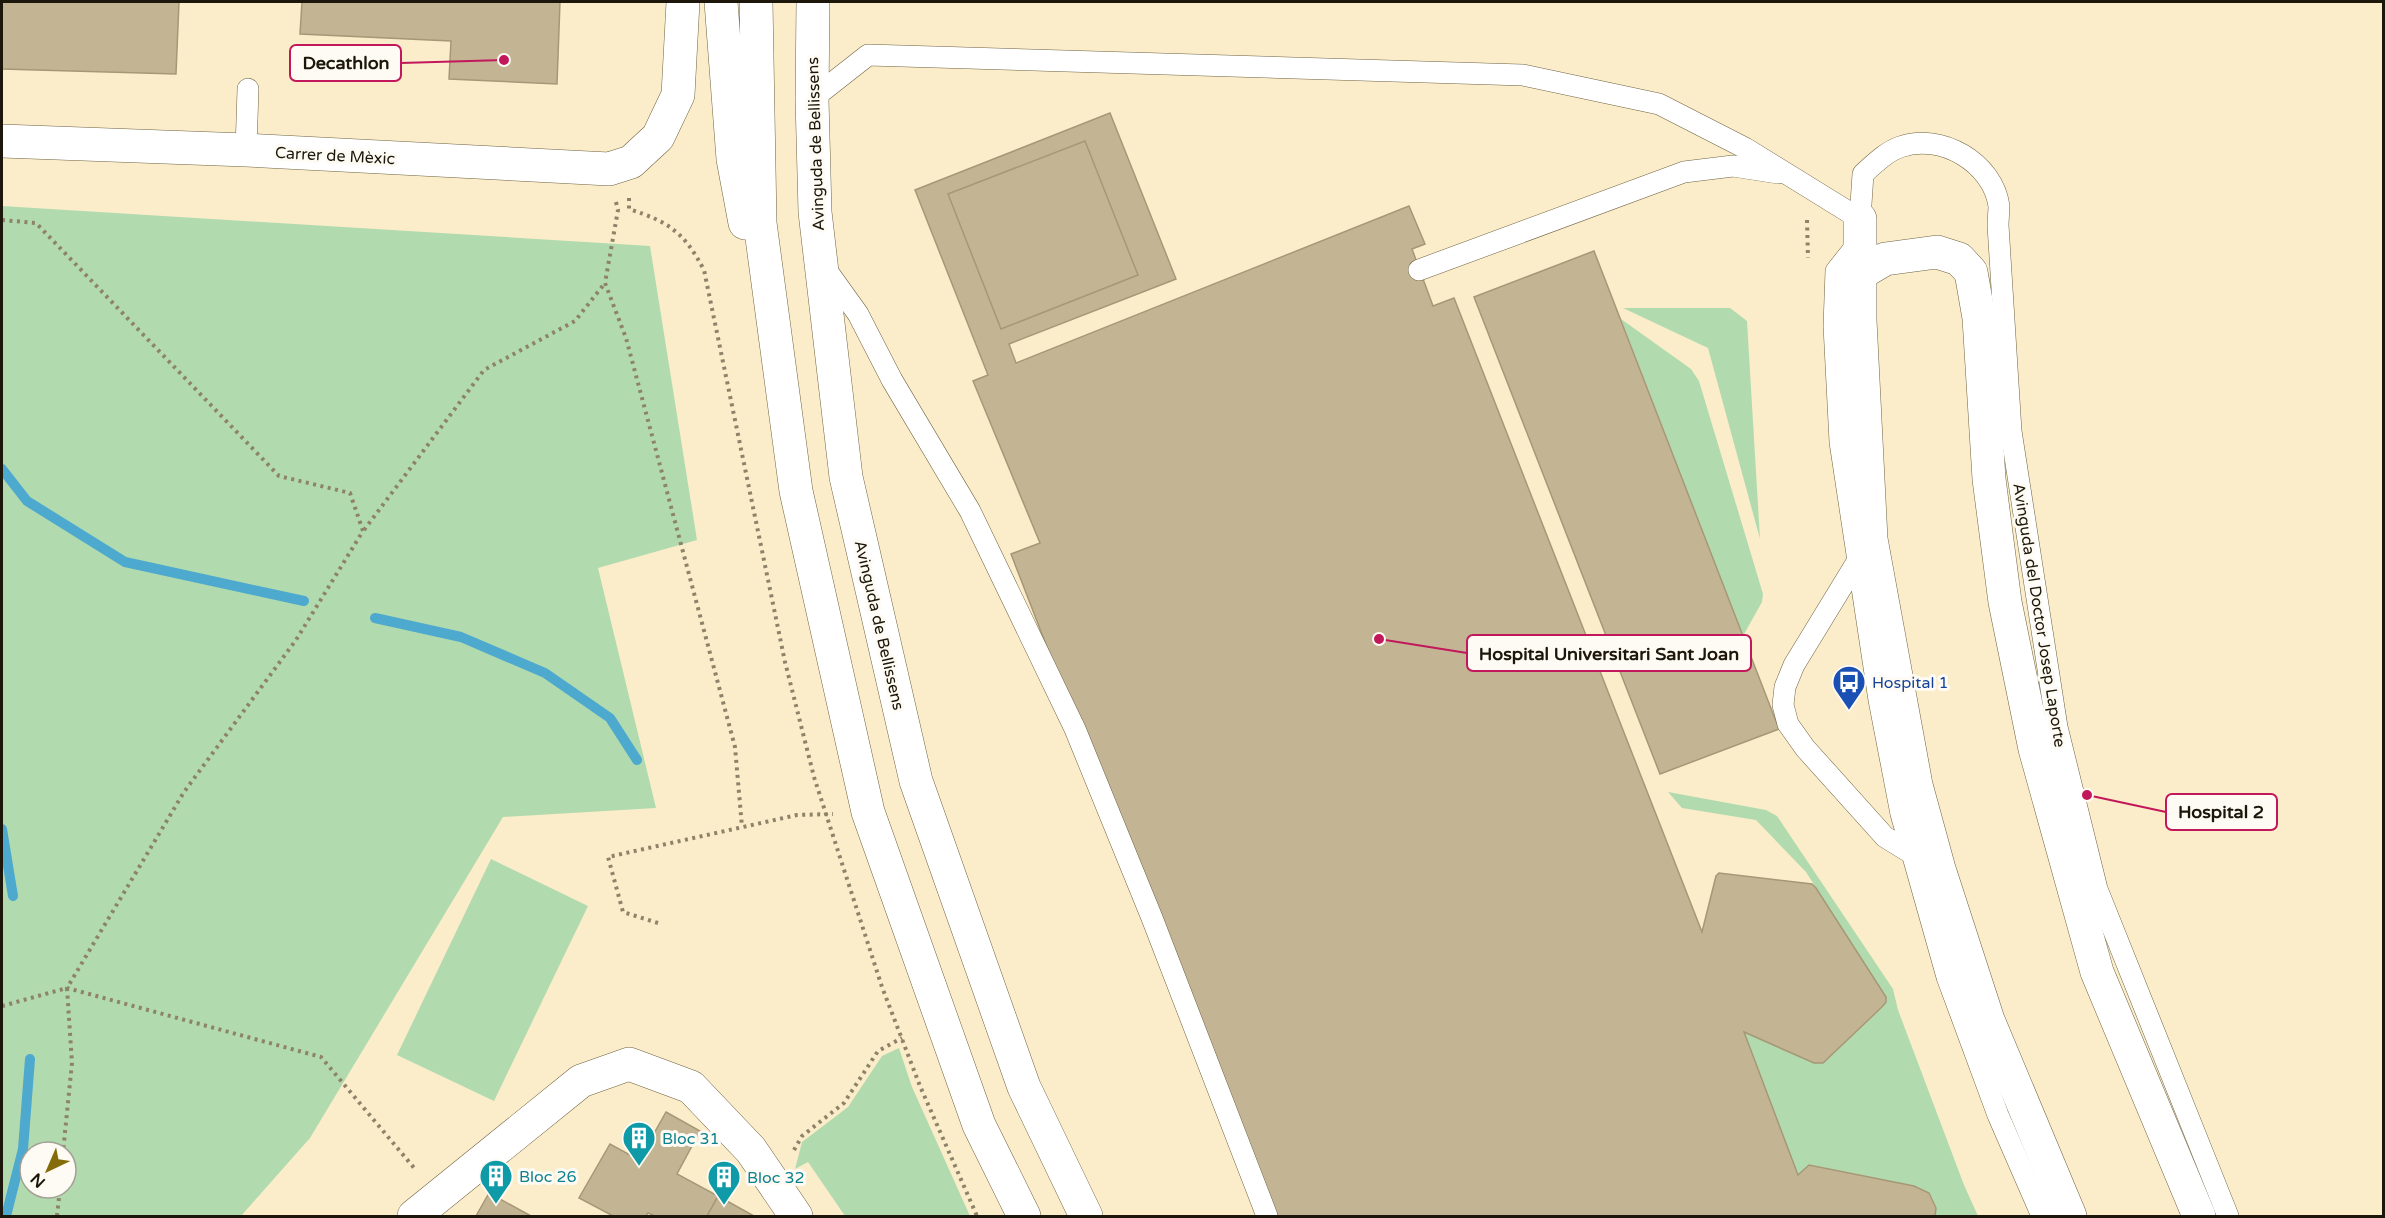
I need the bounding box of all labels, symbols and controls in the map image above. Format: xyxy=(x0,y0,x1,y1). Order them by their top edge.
callout: Decathlon xyxy=(290,45,401,81)
text: Decathlon xyxy=(302,52,390,74)
street label: Avinguda de Bellissens xyxy=(803,57,829,231)
street label: Carrer de Mèxic xyxy=(274,143,395,169)
street label: Avinguda del Doctor Josep Laporte xyxy=(2008,482,2070,749)
street label: Avinguda de Bellissens xyxy=(850,538,908,712)
callout: Hospital Universitari Sant Joan xyxy=(1467,635,1751,671)
text: Hospital Universitari Sant Joan xyxy=(1479,643,1739,665)
bus stop icon: Hospital 1 xyxy=(1831,664,1867,711)
place label: Hospital 1 xyxy=(1872,673,1949,693)
callout: Hospital 2 xyxy=(2166,794,2277,830)
text: Hospital 2 xyxy=(2178,801,2264,823)
building icon: Bloc 31 xyxy=(621,1120,657,1167)
place label: Bloc 31 xyxy=(662,1129,719,1149)
north arrow xyxy=(18,1140,78,1200)
building icon: Bloc 26 xyxy=(478,1158,514,1205)
building icon: Bloc 32 xyxy=(706,1159,742,1206)
place label: Bloc 26 xyxy=(519,1167,576,1187)
text: N xyxy=(27,1168,50,1192)
place label: Bloc 32 xyxy=(747,1168,804,1188)

